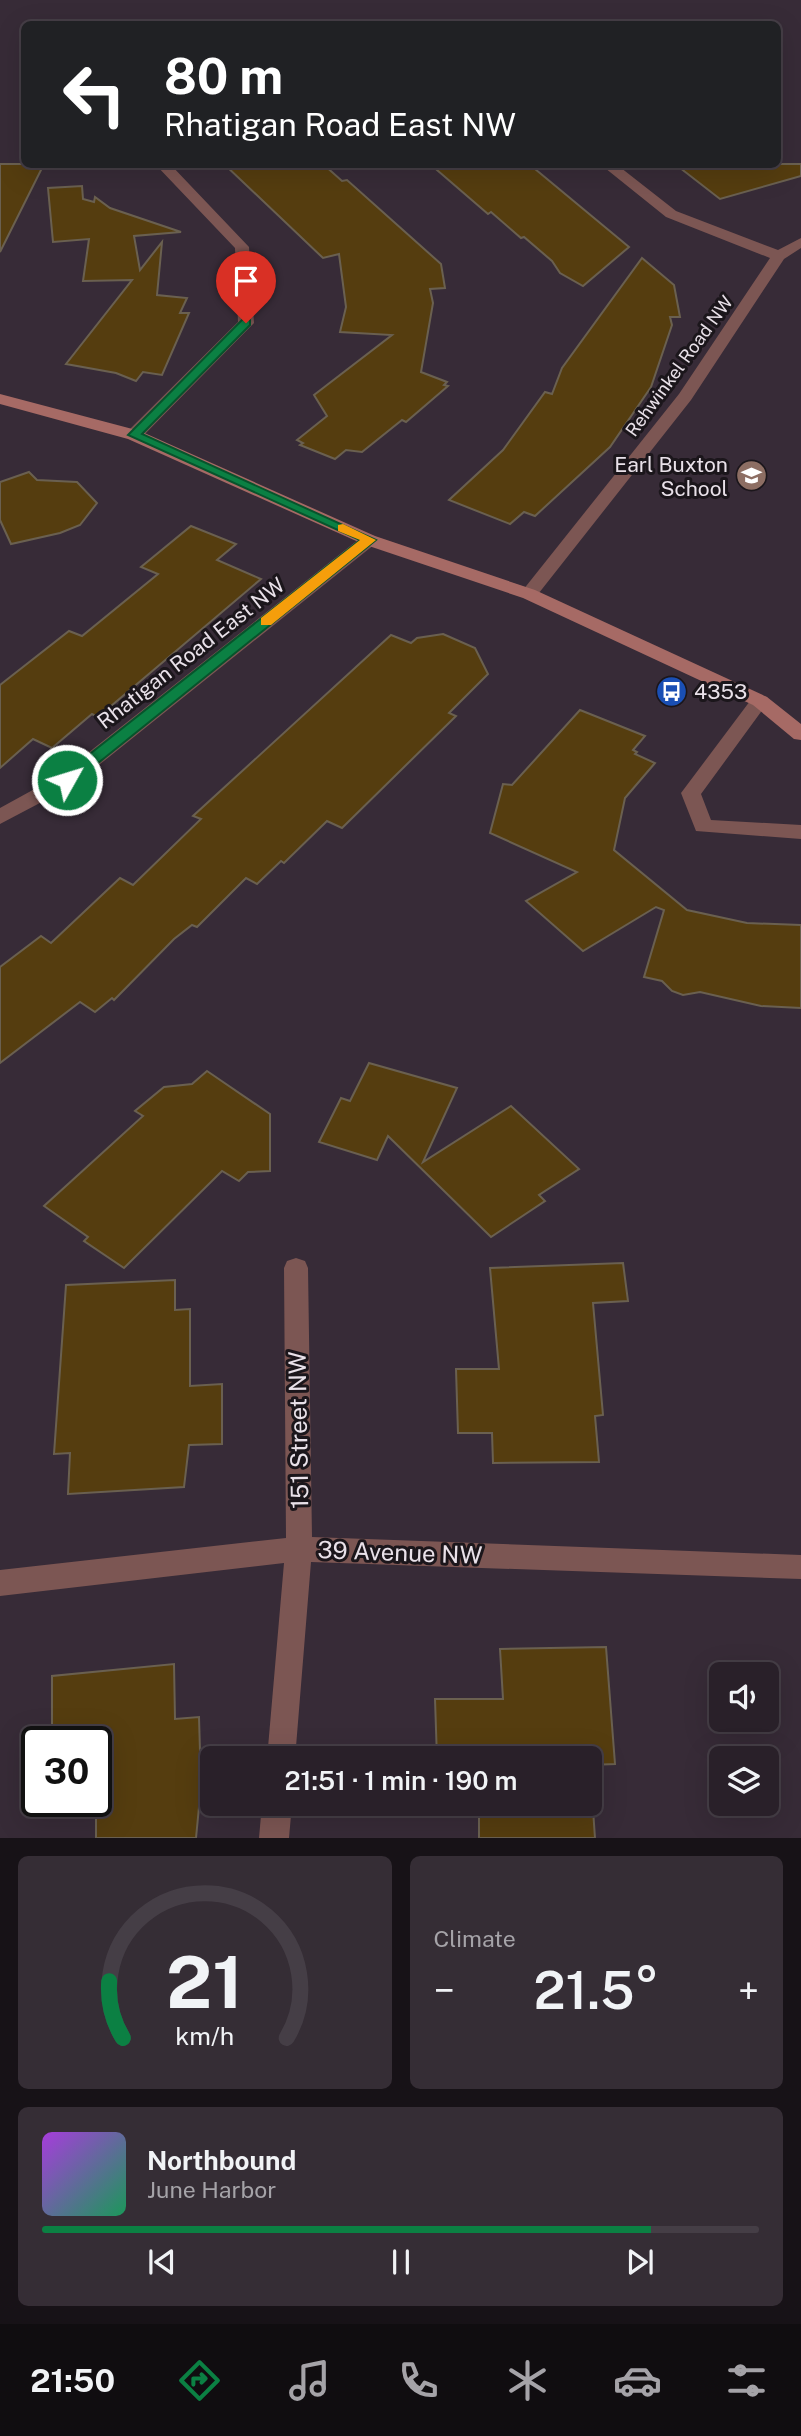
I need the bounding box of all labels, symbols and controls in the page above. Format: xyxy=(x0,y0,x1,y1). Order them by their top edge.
text: 80 m xyxy=(164,47,283,105)
icon: left xyxy=(49,49,140,140)
text: Rhatigan Road East NW xyxy=(164,106,516,143)
pin xyxy=(216,251,276,323)
icon: arrive xyxy=(227,262,265,300)
street label: Rehwinkel Road NW xyxy=(621,292,737,440)
place label: Earl Buxton School xyxy=(614,452,728,501)
school or university icon: Earl Buxton School xyxy=(734,459,768,493)
street label: Rhatigan Road East NW xyxy=(92,572,290,734)
bus stop icon: 4353 xyxy=(654,674,688,708)
place label: 4353 xyxy=(694,679,747,704)
position arrow xyxy=(30,743,104,817)
street label: 151 Street NW xyxy=(283,1351,313,1509)
street label: 39 Avenue NW xyxy=(317,1535,483,1569)
map controls xyxy=(709,1662,779,1816)
button: sound xyxy=(709,1662,779,1732)
speed limit sign: 30 xyxy=(21,1726,112,1817)
button: layers xyxy=(709,1746,779,1816)
text: 21:51 · 1 min · 190 m xyxy=(284,1765,518,1796)
text: Climate xyxy=(434,1925,516,1952)
text: 21 xyxy=(166,1940,243,2025)
text: 21.5° xyxy=(533,1960,659,2021)
text: − xyxy=(434,1968,455,2013)
text: + xyxy=(738,1968,759,2013)
text: km/h xyxy=(175,2021,234,2051)
text: Northbound xyxy=(147,2145,296,2176)
text: June Harbor xyxy=(147,2176,276,2203)
icon: previous xyxy=(143,2243,181,2281)
icon: pause xyxy=(382,2243,420,2281)
icon: next xyxy=(621,2243,659,2281)
icon: directions xyxy=(175,2356,224,2405)
icon: music xyxy=(285,2356,334,2405)
icon: phone xyxy=(394,2356,443,2405)
icon: climate xyxy=(503,2356,552,2405)
icon: car xyxy=(613,2356,662,2405)
icon: filters xyxy=(722,2356,771,2405)
text: 21:50 xyxy=(30,2362,115,2399)

